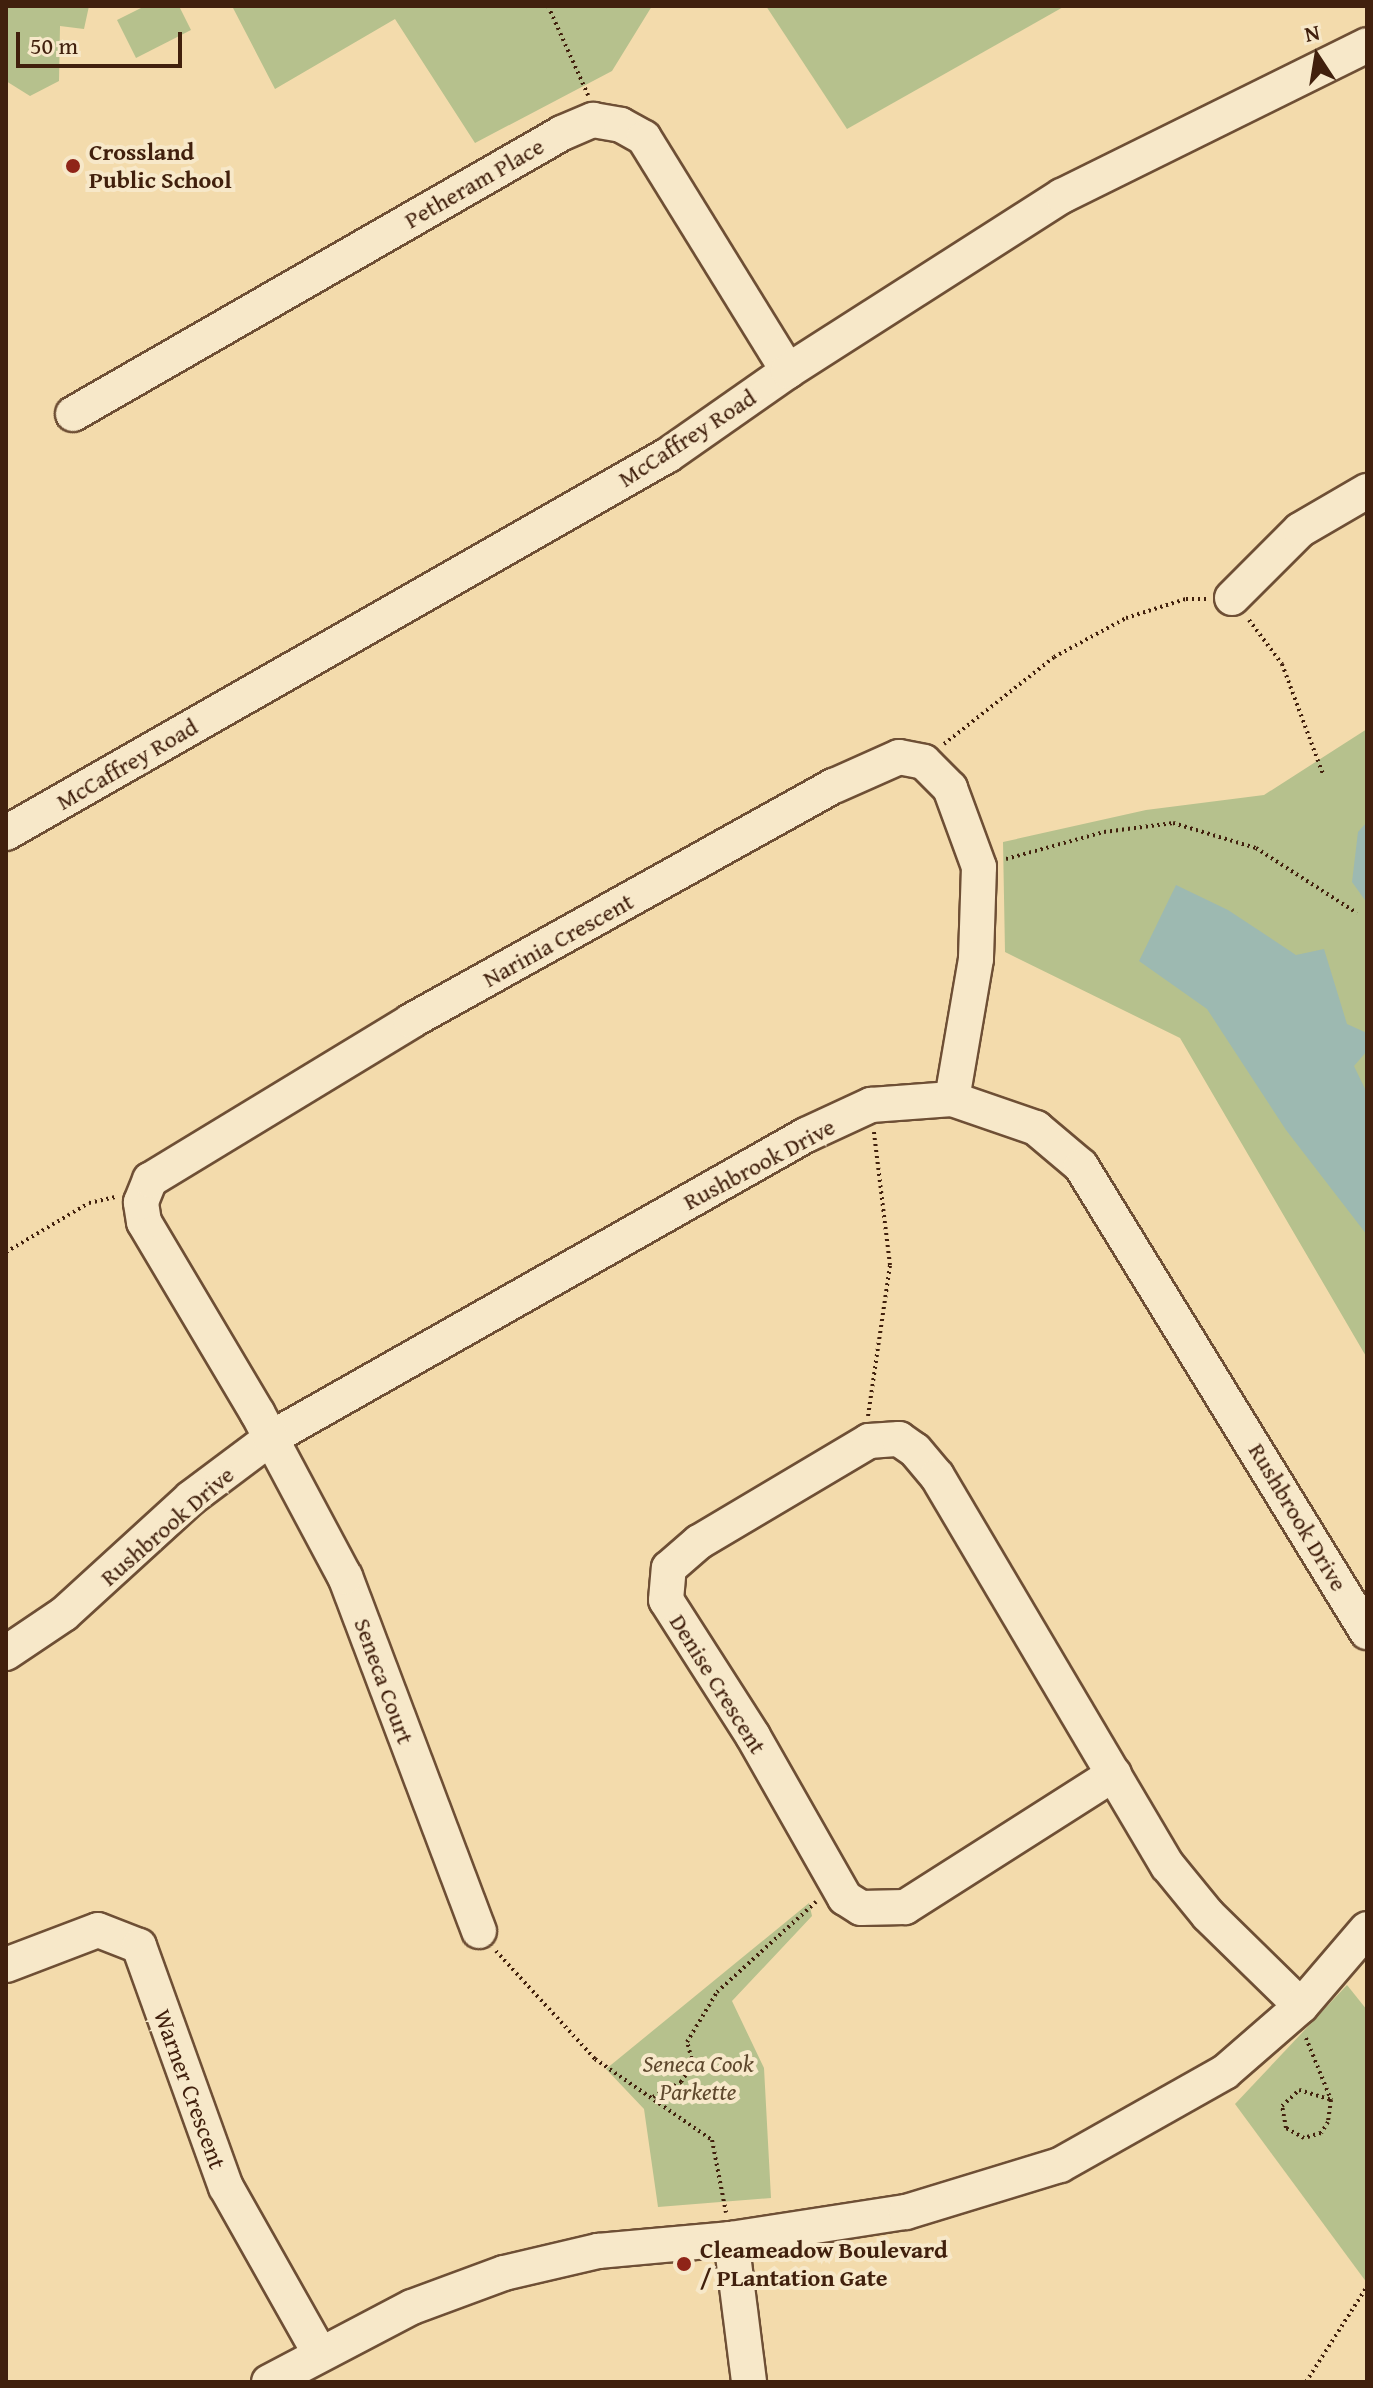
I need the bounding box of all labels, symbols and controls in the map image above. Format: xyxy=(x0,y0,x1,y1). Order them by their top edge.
text: N xyxy=(1301,15,1323,50)
scale bar xyxy=(20,16,186,66)
north arrow xyxy=(1277,16,1357,96)
text: 50 m xyxy=(30,28,78,63)
street label: Petheram Place xyxy=(399,131,549,235)
place label: Crossland Public School xyxy=(89,138,232,194)
marker: Crossland Public School xyxy=(64,157,82,175)
street label: McCaffrey Road xyxy=(613,383,761,493)
street label: McCaffrey Road xyxy=(51,712,203,816)
street label: Narinia Crescent xyxy=(478,887,638,993)
street label: Rushbrook Drive xyxy=(678,1112,840,1216)
street label: Rushbrook Drive xyxy=(1243,1438,1353,1596)
street label: Rushbrook Drive xyxy=(94,1460,240,1592)
street label: Denise Crescent xyxy=(664,1609,772,1759)
street label: Seneca Court xyxy=(348,1614,420,1748)
street label: Warner Crescent xyxy=(148,2005,232,2173)
park label: Seneca Cook Parkette xyxy=(642,2050,754,2106)
place label: Cleameadow Boulevard / PLantation Gate xyxy=(700,2236,948,2292)
marker: Cleameadow Boulevard / PLantation Gate xyxy=(675,2255,693,2273)

